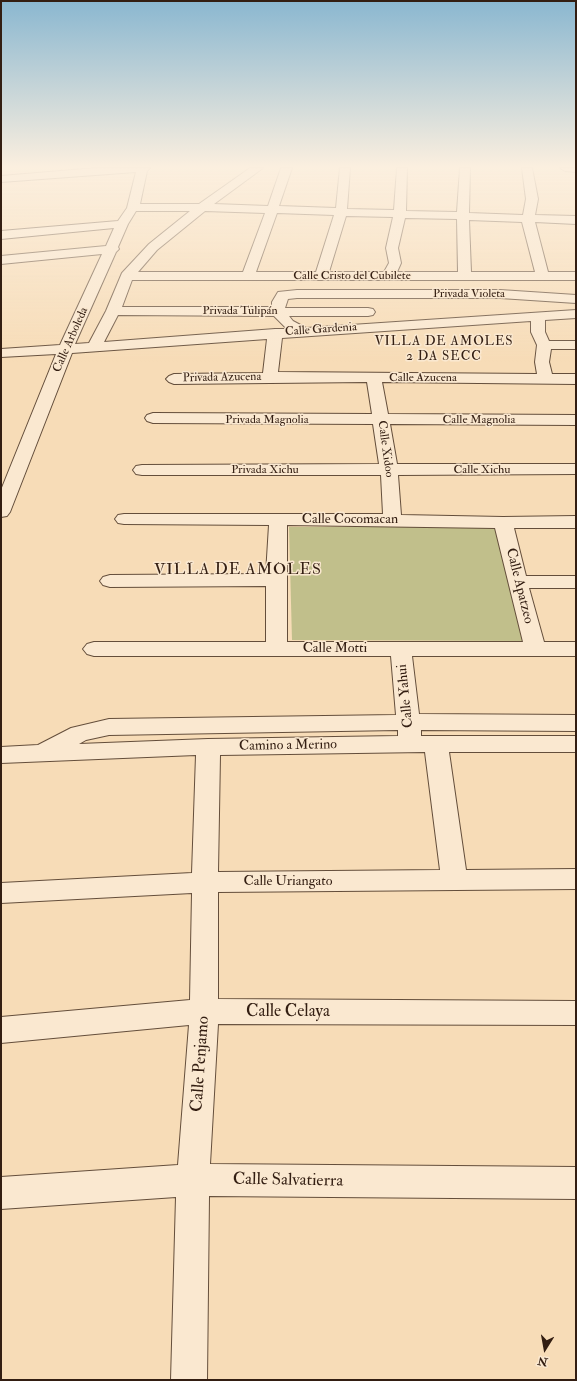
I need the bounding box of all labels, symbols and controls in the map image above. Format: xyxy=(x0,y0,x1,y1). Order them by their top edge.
street label: Calle Cristo del Cubilete xyxy=(293,269,411,283)
street label: Privada Violeta xyxy=(433,287,505,301)
street label: Privada Tulipán xyxy=(202,304,278,318)
street label: Calle Arboleda xyxy=(50,305,92,375)
street label: Calle Gardenia xyxy=(285,320,357,340)
district label: VILLA DE AMOLES 2 DA SECC xyxy=(374,334,514,365)
street label: Privada Azucena xyxy=(183,370,261,386)
street label: Calle Azucena xyxy=(389,371,457,385)
street label: Privada Magnolia xyxy=(225,413,309,427)
street label: Calle Magnolia xyxy=(443,413,515,427)
street label: Calle Xidoo xyxy=(374,420,396,478)
street label: Privada Xichu xyxy=(231,463,299,477)
street label: Calle Xichu xyxy=(454,463,510,477)
street label: Calle Cocomacan xyxy=(302,512,398,528)
street label: Calle Apatzeo xyxy=(501,546,537,626)
district label: VILLA DE AMOLES xyxy=(154,561,322,581)
street label: Calle Motti xyxy=(303,641,367,657)
street label: Calle Yahui xyxy=(394,663,418,729)
street label: Camino a Merino xyxy=(239,737,337,755)
street label: Calle Uriangato xyxy=(243,874,333,890)
street label: Calle Celaya xyxy=(246,1002,330,1022)
street label: Calle Penjamo xyxy=(187,1015,215,1113)
street label: Calle Salvatierra xyxy=(233,1170,343,1192)
north arrow xyxy=(525,1329,565,1369)
text: N xyxy=(537,1354,549,1369)

